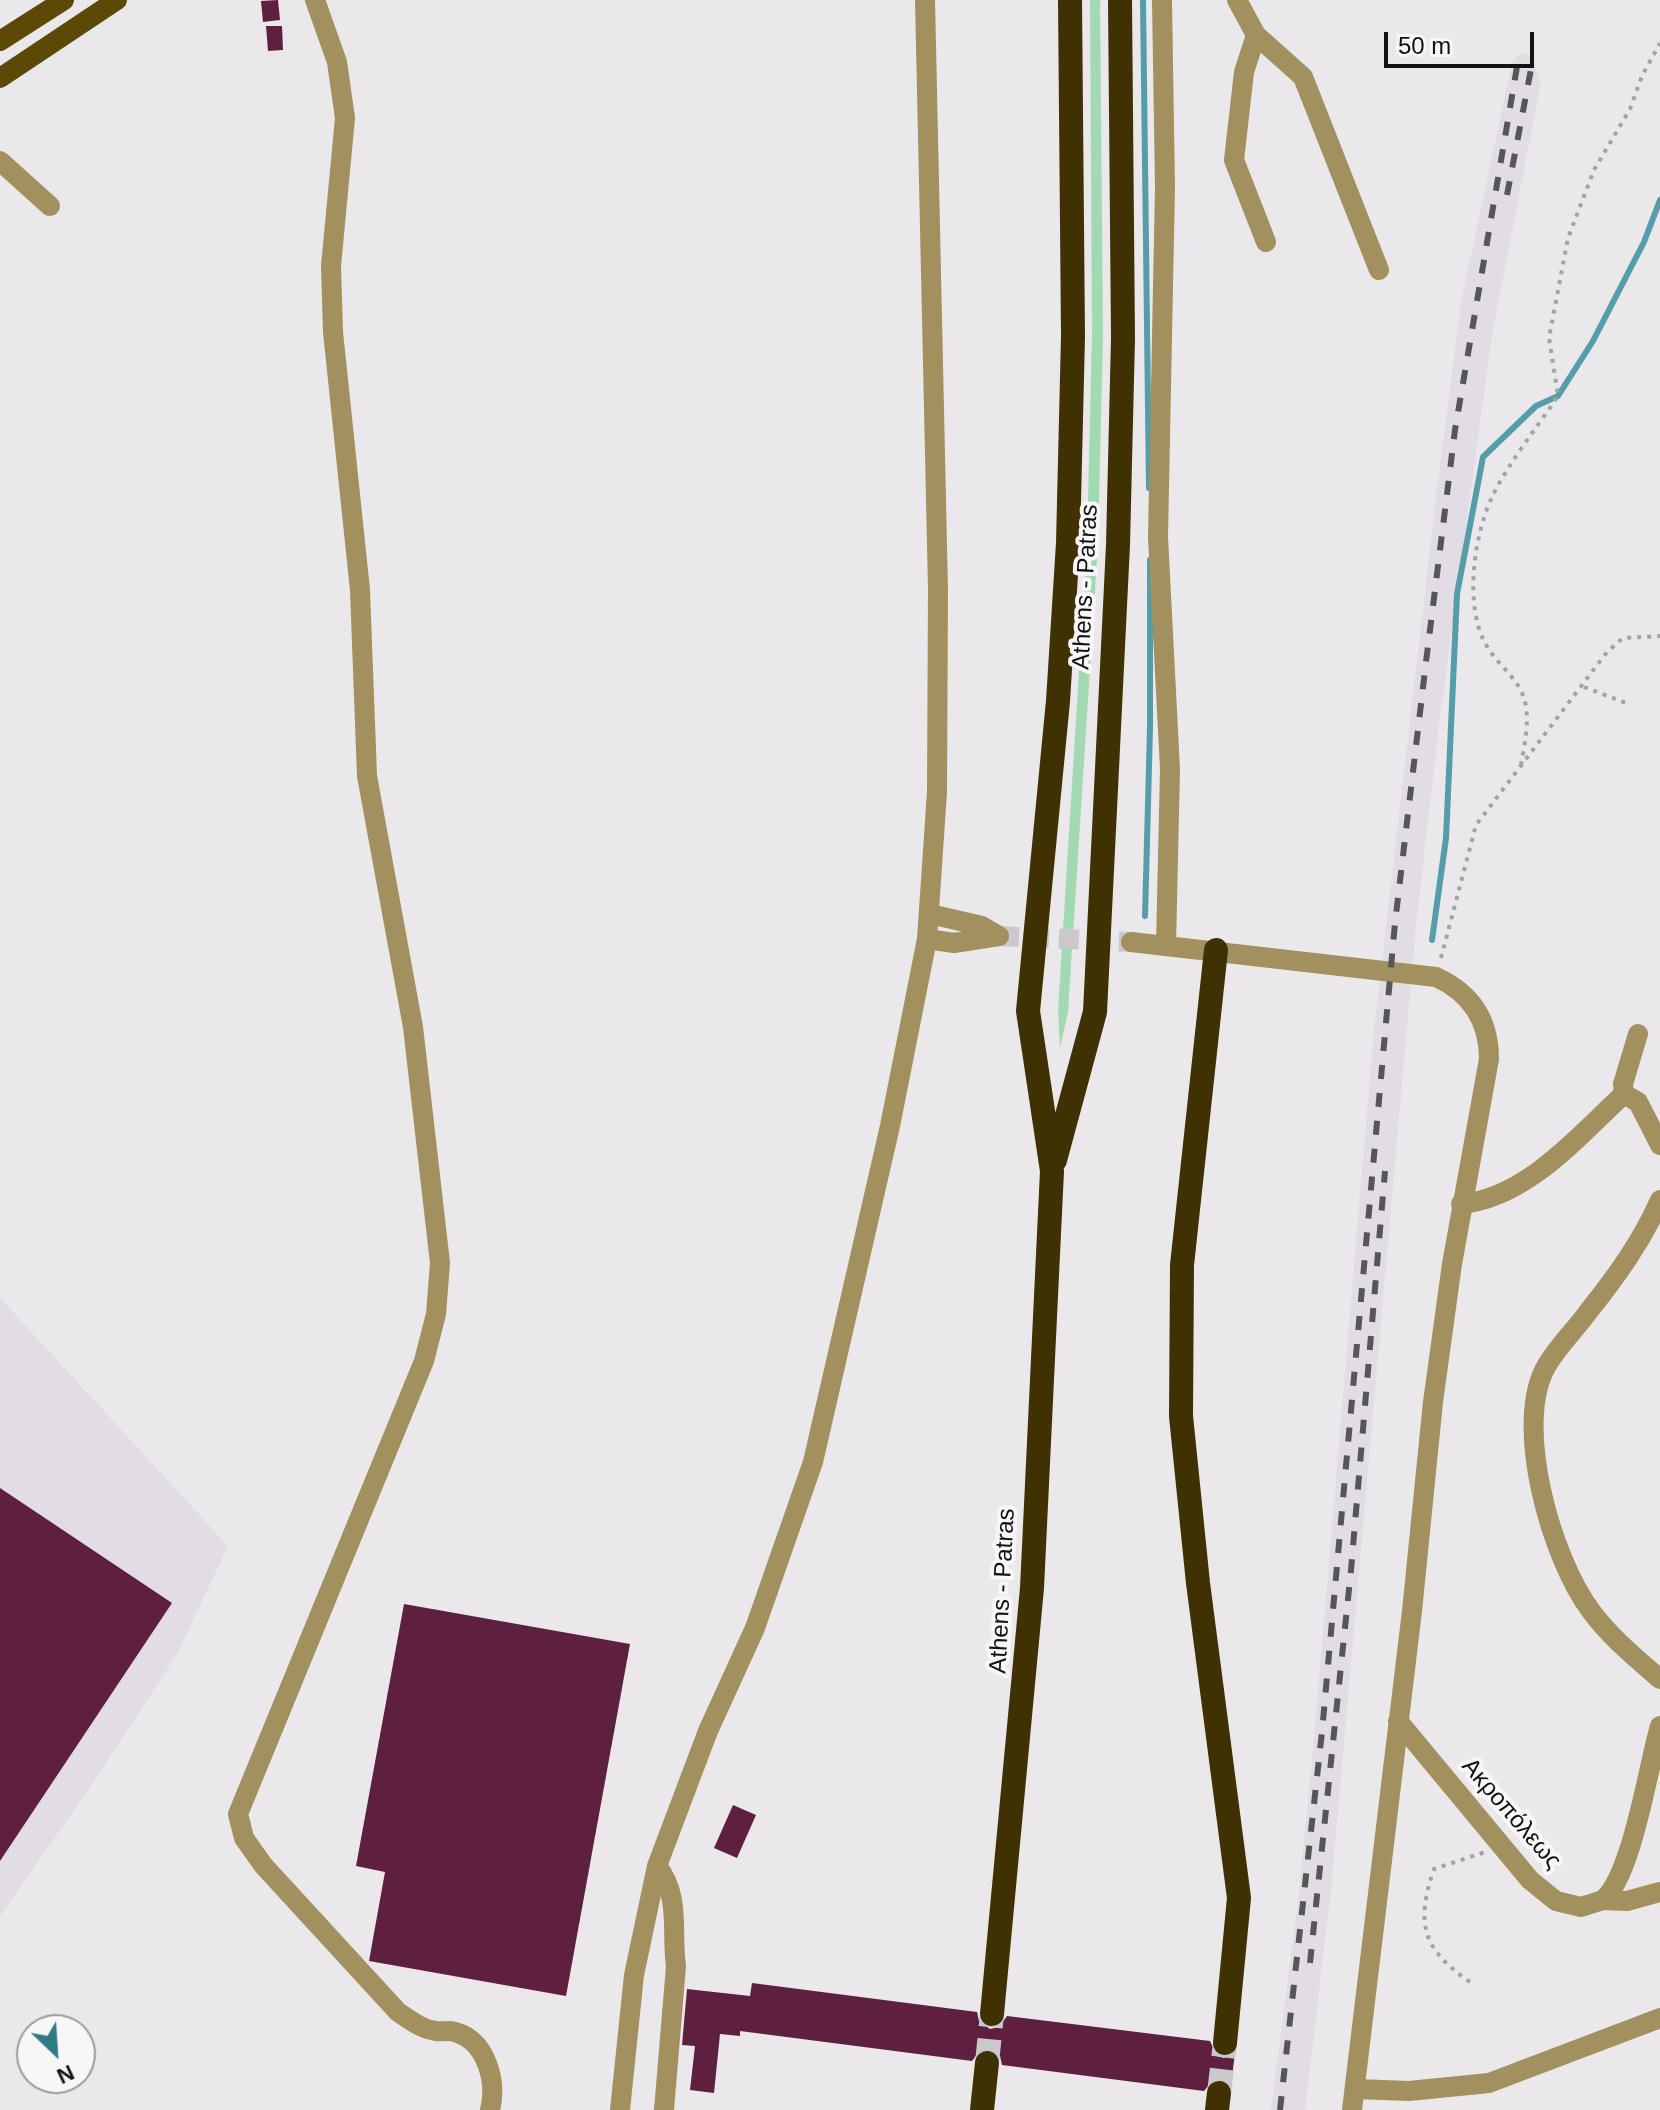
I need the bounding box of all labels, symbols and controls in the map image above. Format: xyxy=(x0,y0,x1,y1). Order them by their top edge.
scale bar xyxy=(1388,16,1538,66)
text: 50 m xyxy=(1398,32,1451,59)
street label: Athens - Patras xyxy=(1067,504,1105,670)
street label: Athens - Patras xyxy=(984,1508,1022,1674)
street label: Ακροπόλεως xyxy=(1455,1753,1567,1875)
north arrow xyxy=(16,2014,96,2094)
text: N xyxy=(53,2060,78,2089)

